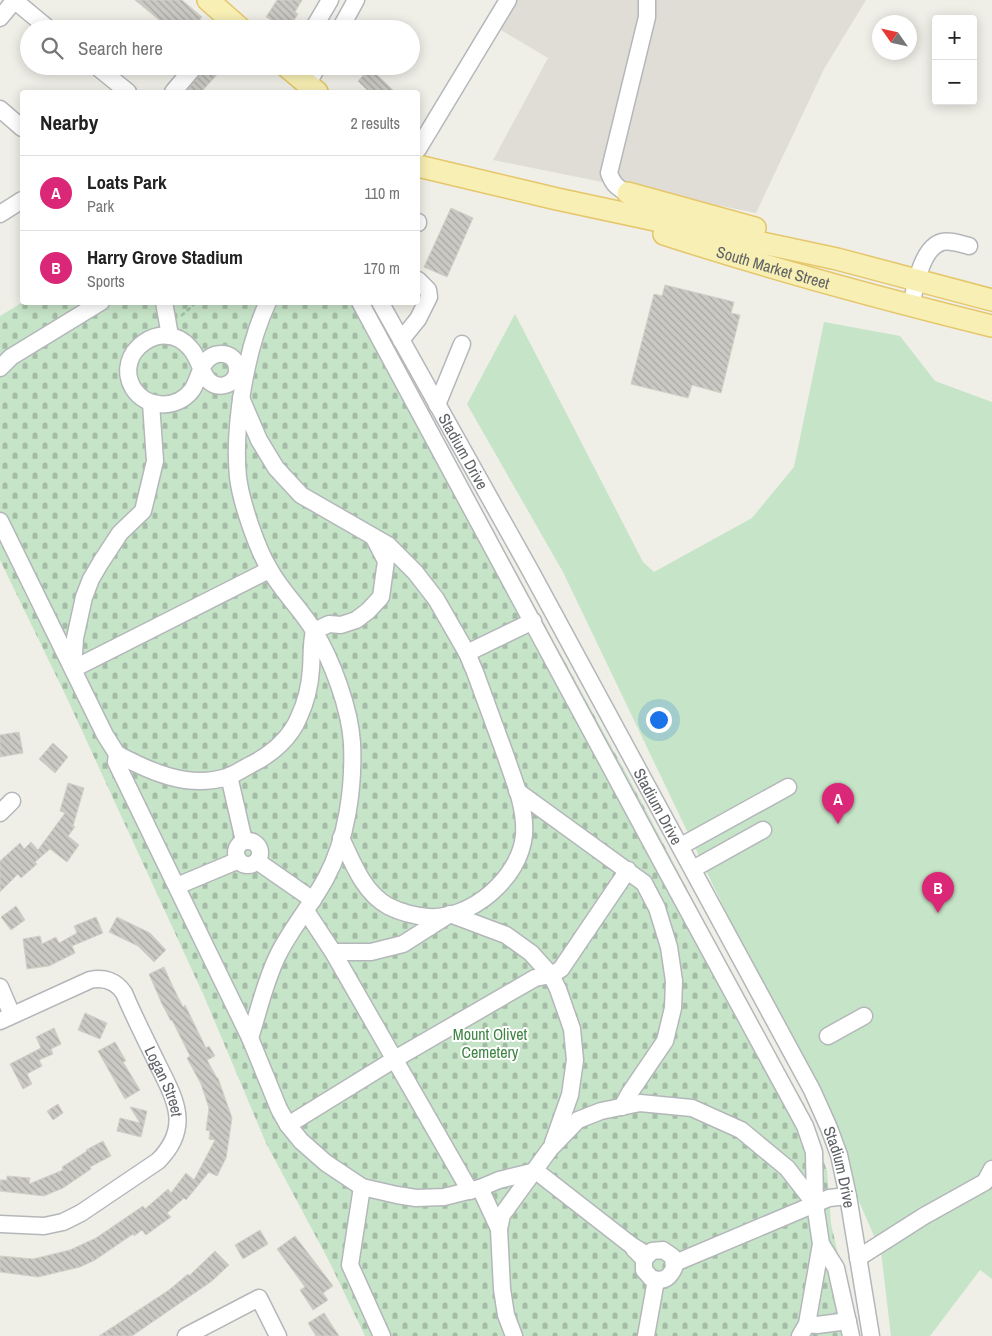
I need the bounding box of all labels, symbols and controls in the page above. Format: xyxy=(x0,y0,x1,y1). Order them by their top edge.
north arrow xyxy=(872,15,917,60)
map controls xyxy=(932,15,977,105)
button: + xyxy=(932,15,977,60)
search box xyxy=(20,20,420,75)
icon: search xyxy=(38,34,66,62)
text: Search here xyxy=(78,35,163,61)
button: − xyxy=(932,60,977,105)
text: Nearby xyxy=(40,108,98,137)
text: 2 results xyxy=(350,112,400,134)
text: Loats Park xyxy=(87,169,167,195)
text: A xyxy=(51,182,61,204)
text: 110 m xyxy=(364,182,400,204)
text: Park xyxy=(87,195,114,217)
street label: South Market Street xyxy=(714,240,832,294)
text: Harry Grove Stadium xyxy=(87,244,243,270)
text: B xyxy=(51,257,61,279)
text: 170 m xyxy=(364,257,400,279)
text: Sports xyxy=(87,270,125,292)
street label: Stadium Drive xyxy=(433,409,494,493)
your location xyxy=(646,707,672,733)
street label: Stadium Drive xyxy=(629,764,688,848)
pin: A xyxy=(822,783,854,824)
pin: B xyxy=(922,872,954,913)
park label: Mount Olivet Cemetery xyxy=(453,1023,528,1063)
street label: Logan Street xyxy=(139,1042,188,1118)
street label: Stadium Drive xyxy=(818,1123,861,1210)

